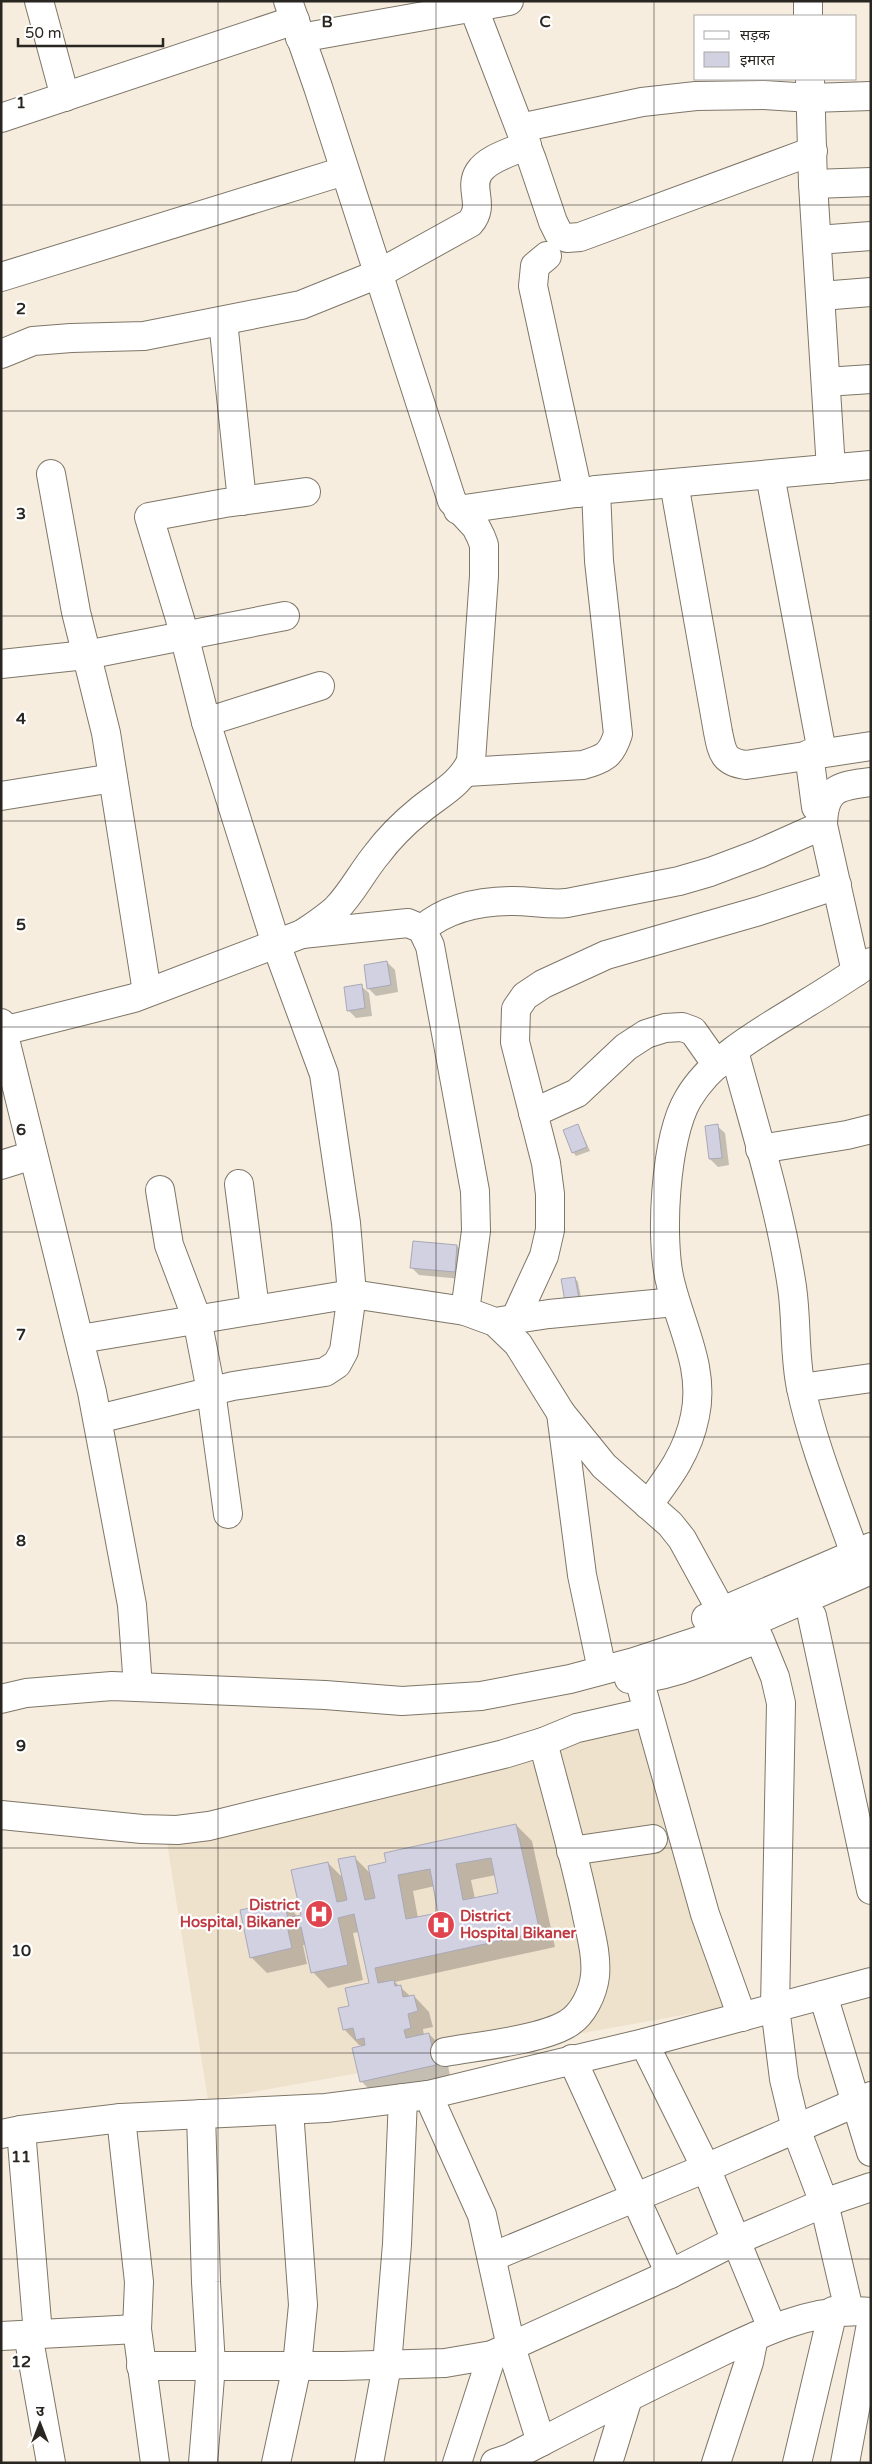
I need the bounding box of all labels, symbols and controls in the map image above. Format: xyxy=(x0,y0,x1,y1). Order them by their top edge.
text: B xyxy=(321,12,333,32)
text: C xyxy=(539,12,551,32)
scale bar xyxy=(18,15,162,47)
legend xyxy=(694,15,857,80)
text: 50 m xyxy=(25,24,62,42)
text: सड़क xyxy=(740,26,770,44)
text: इमारत xyxy=(740,51,775,69)
text: 1 xyxy=(16,93,26,113)
text: 2 xyxy=(16,299,26,319)
text: 3 xyxy=(16,504,26,524)
text: 4 xyxy=(16,709,26,729)
text: 5 xyxy=(16,915,26,935)
text: 6 xyxy=(16,1120,26,1140)
text: 7 xyxy=(16,1325,26,1345)
text: 8 xyxy=(16,1531,26,1551)
text: 9 xyxy=(16,1736,26,1756)
place label: District Hospital, Bikaner xyxy=(180,1896,300,1932)
hospital icon: District Hospital, Bikaner xyxy=(304,1899,334,1929)
place label: District Hospital Bikaner xyxy=(460,1907,577,1943)
hospital icon: District Hospital Bikaner xyxy=(426,1910,456,1940)
text: 10 xyxy=(11,1941,31,1961)
text: 11 xyxy=(11,2147,31,2167)
text: 12 xyxy=(11,2352,31,2372)
north arrow xyxy=(15,2399,65,2449)
text: उ xyxy=(36,2403,45,2420)

